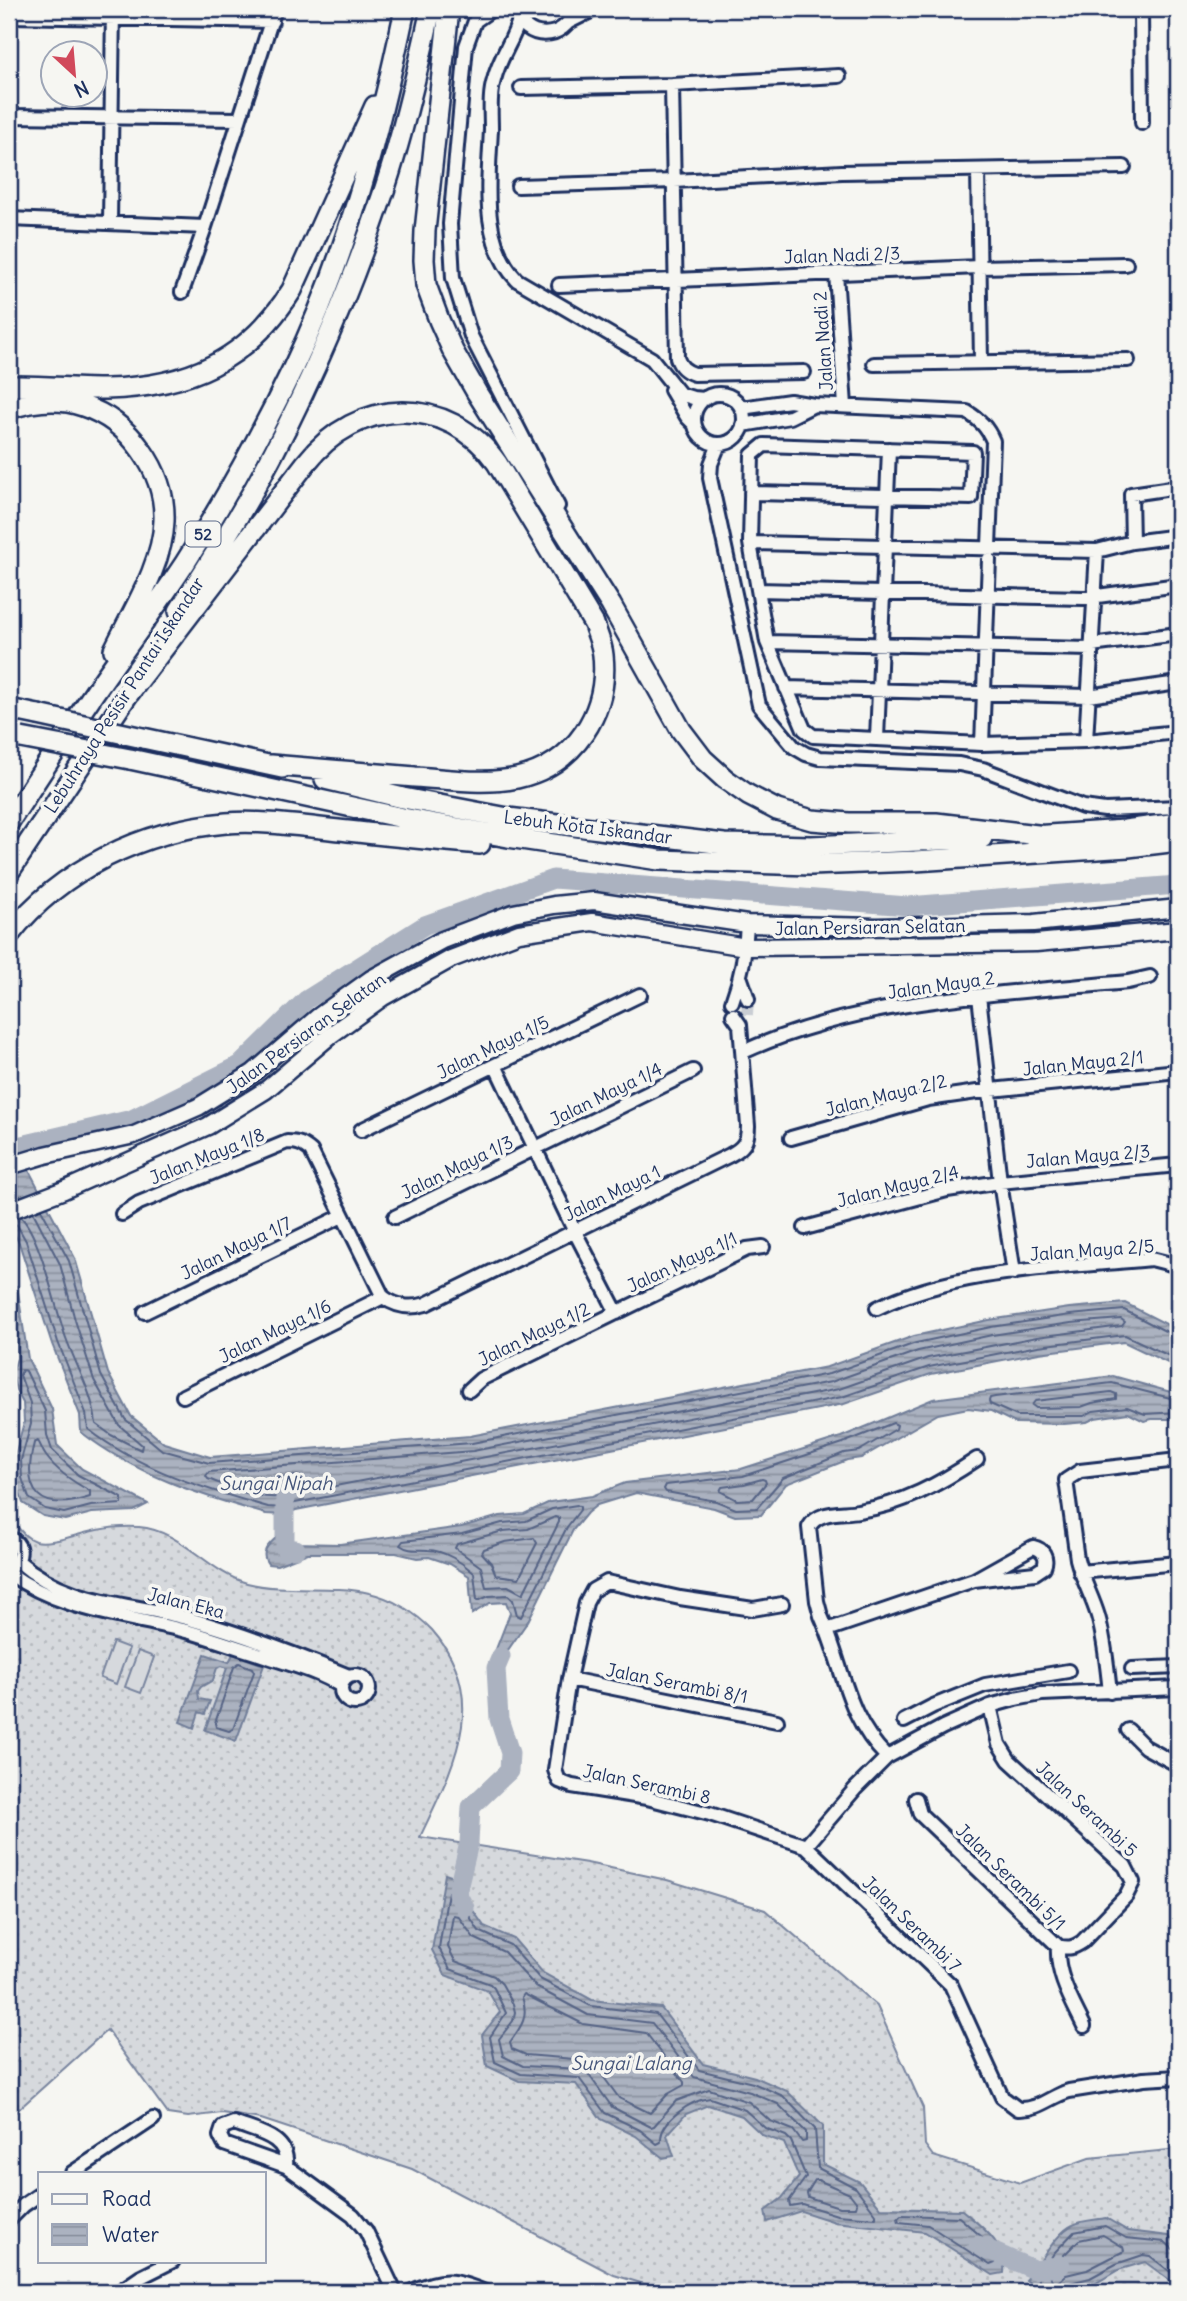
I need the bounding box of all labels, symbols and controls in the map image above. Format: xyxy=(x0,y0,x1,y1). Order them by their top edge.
north arrow xyxy=(38,38,108,108)
text: N xyxy=(70,76,93,103)
street label: Jalan Nadi 2/3 xyxy=(783,241,901,269)
street label: Jalan Nadi 2 xyxy=(808,290,838,392)
road number: 52 xyxy=(186,522,220,547)
street label: Lebuhraya Pesisir Pantai Iskandar xyxy=(39,572,210,818)
street label: Lebuh Kota Iskandar xyxy=(502,805,674,849)
street label: Jalan Persiaran Selatan xyxy=(774,914,966,940)
street label: Jalan Maya 2 xyxy=(886,966,996,1004)
street label: Jalan Persiaran Selatan xyxy=(222,968,390,1098)
street label: Jalan Maya 1/5 xyxy=(433,1010,553,1084)
street label: Jalan Maya 2/1 xyxy=(1021,1045,1145,1081)
street label: Jalan Maya 1/4 xyxy=(546,1057,666,1131)
street label: Jalan Maya 2/2 xyxy=(823,1069,949,1121)
street label: Jalan Maya 1/8 xyxy=(146,1123,268,1189)
street label: Jalan Maya 1/3 xyxy=(397,1130,517,1204)
street label: Jalan Maya 2/3 xyxy=(1025,1139,1151,1173)
street label: Jalan Maya 1 xyxy=(560,1160,664,1226)
street label: Jalan Maya 2/4 xyxy=(835,1160,961,1212)
street label: Jalan Maya 1/7 xyxy=(177,1211,295,1285)
street label: Jalan Maya 1/1 xyxy=(623,1226,741,1298)
street label: Jalan Maya 2/5 xyxy=(1029,1234,1155,1266)
street label: Jalan Maya 1/6 xyxy=(215,1294,335,1368)
street label: Jalan Maya 1/2 xyxy=(474,1297,594,1371)
water label: Sungai Nipah xyxy=(220,1471,333,1495)
street label: Jalan Eka xyxy=(145,1582,227,1624)
street label: Jalan Serambi 8/1 xyxy=(604,1658,750,1708)
street label: Jalan Serambi 5 xyxy=(1032,1756,1142,1862)
street label: Jalan Serambi 8 xyxy=(581,1759,713,1809)
street label: Jalan Serambi 5/1 xyxy=(951,1819,1071,1935)
street label: Jalan Serambi 7 xyxy=(858,1871,966,1977)
water label: Sungai Lalang xyxy=(571,2051,693,2075)
legend xyxy=(38,2172,266,2262)
text: Road xyxy=(102,2185,151,2212)
text: Water xyxy=(102,2221,160,2248)

